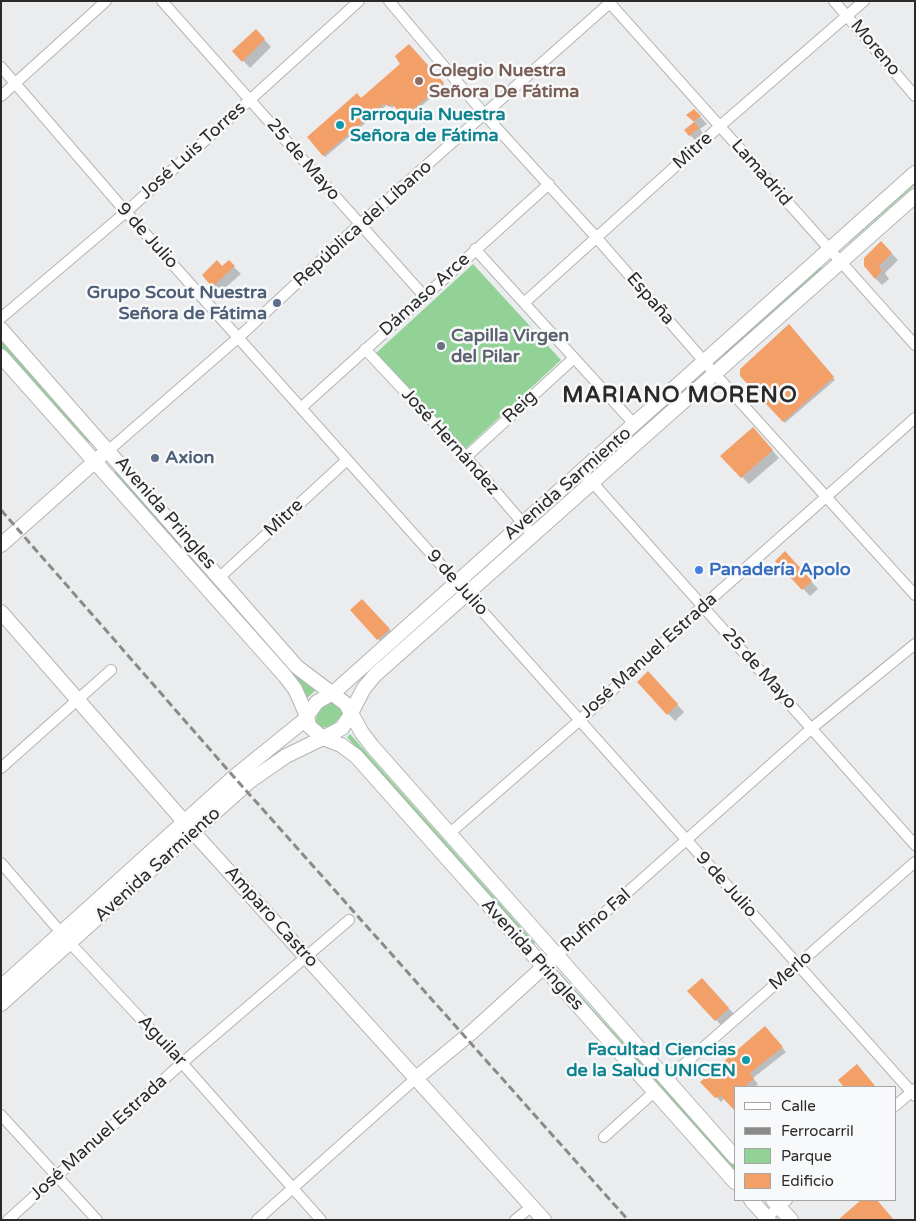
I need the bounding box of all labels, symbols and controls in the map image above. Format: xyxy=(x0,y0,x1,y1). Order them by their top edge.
street label: Moreno xyxy=(845,15,905,81)
place label: Colegio Nuestra Señora De Fátima xyxy=(429,60,579,102)
marker: Colegio Nuestra Señora De Fátima xyxy=(413,75,425,87)
street label: José Luis Torres xyxy=(136,98,250,204)
place label: Parroquia Nuestra Señora de Fátima xyxy=(350,104,506,146)
street label: 25 de Mayo xyxy=(262,115,344,205)
marker: Parroquia Nuestra Señora de Fátima xyxy=(334,119,346,131)
street label: Mitre xyxy=(669,128,717,174)
street label: Lamadrid xyxy=(726,135,796,211)
street label: República del Líbano xyxy=(289,156,437,292)
street label: 9 de Julio xyxy=(112,199,182,273)
street label: Dámaso Arce xyxy=(375,249,475,341)
street label: España xyxy=(621,268,679,330)
place label: Grupo Scout Nuestra Señora de Fátima xyxy=(87,282,267,324)
marker: Grupo Scout Nuestra Señora de Fátima xyxy=(271,297,283,309)
place label: Capilla Virgen del Pilar xyxy=(451,325,569,368)
marker: Capilla Virgen del Pilar xyxy=(435,340,447,352)
district label: MARIANO MORENO xyxy=(560,383,800,409)
street label: José Hernández xyxy=(397,384,503,500)
street label: Reig xyxy=(498,386,542,428)
street label: Avenida Sarmiento xyxy=(500,423,636,545)
place label: Axion xyxy=(165,447,215,469)
street label: Avenida Pringles xyxy=(110,452,220,574)
marker: Axion xyxy=(149,452,161,464)
street label: Mitre xyxy=(260,495,308,541)
street label: 9 de Julio xyxy=(422,546,492,620)
place label: Panadería Apolo xyxy=(709,559,851,581)
marker: Panadería Apolo xyxy=(693,564,705,576)
street label: José Manuel Estrada xyxy=(576,589,722,723)
street label: 25 de Mayo xyxy=(717,624,801,714)
street label: Avenida Sarmiento xyxy=(91,803,225,927)
street label: 9 de Julio xyxy=(691,848,761,922)
street label: Amparo Castro xyxy=(220,862,322,972)
street label: Rufino Fal xyxy=(556,885,636,957)
street label: Avenida Pringles xyxy=(476,895,588,1015)
street label: Merlo xyxy=(765,947,817,995)
street label: Aguilar xyxy=(133,1011,191,1071)
place label: Facultad Ciencias de la Salud UNICEN xyxy=(566,1039,736,1082)
marker: Facultad Ciencias de la Salud UNICEN xyxy=(740,1054,752,1066)
street label: José Manuel Estrada xyxy=(26,1071,172,1205)
legend xyxy=(734,1086,896,1201)
text: Calle xyxy=(781,1097,816,1115)
text: Ferrocarril xyxy=(781,1122,854,1140)
text: Parque xyxy=(781,1147,832,1165)
text: Edificio xyxy=(781,1172,834,1190)

